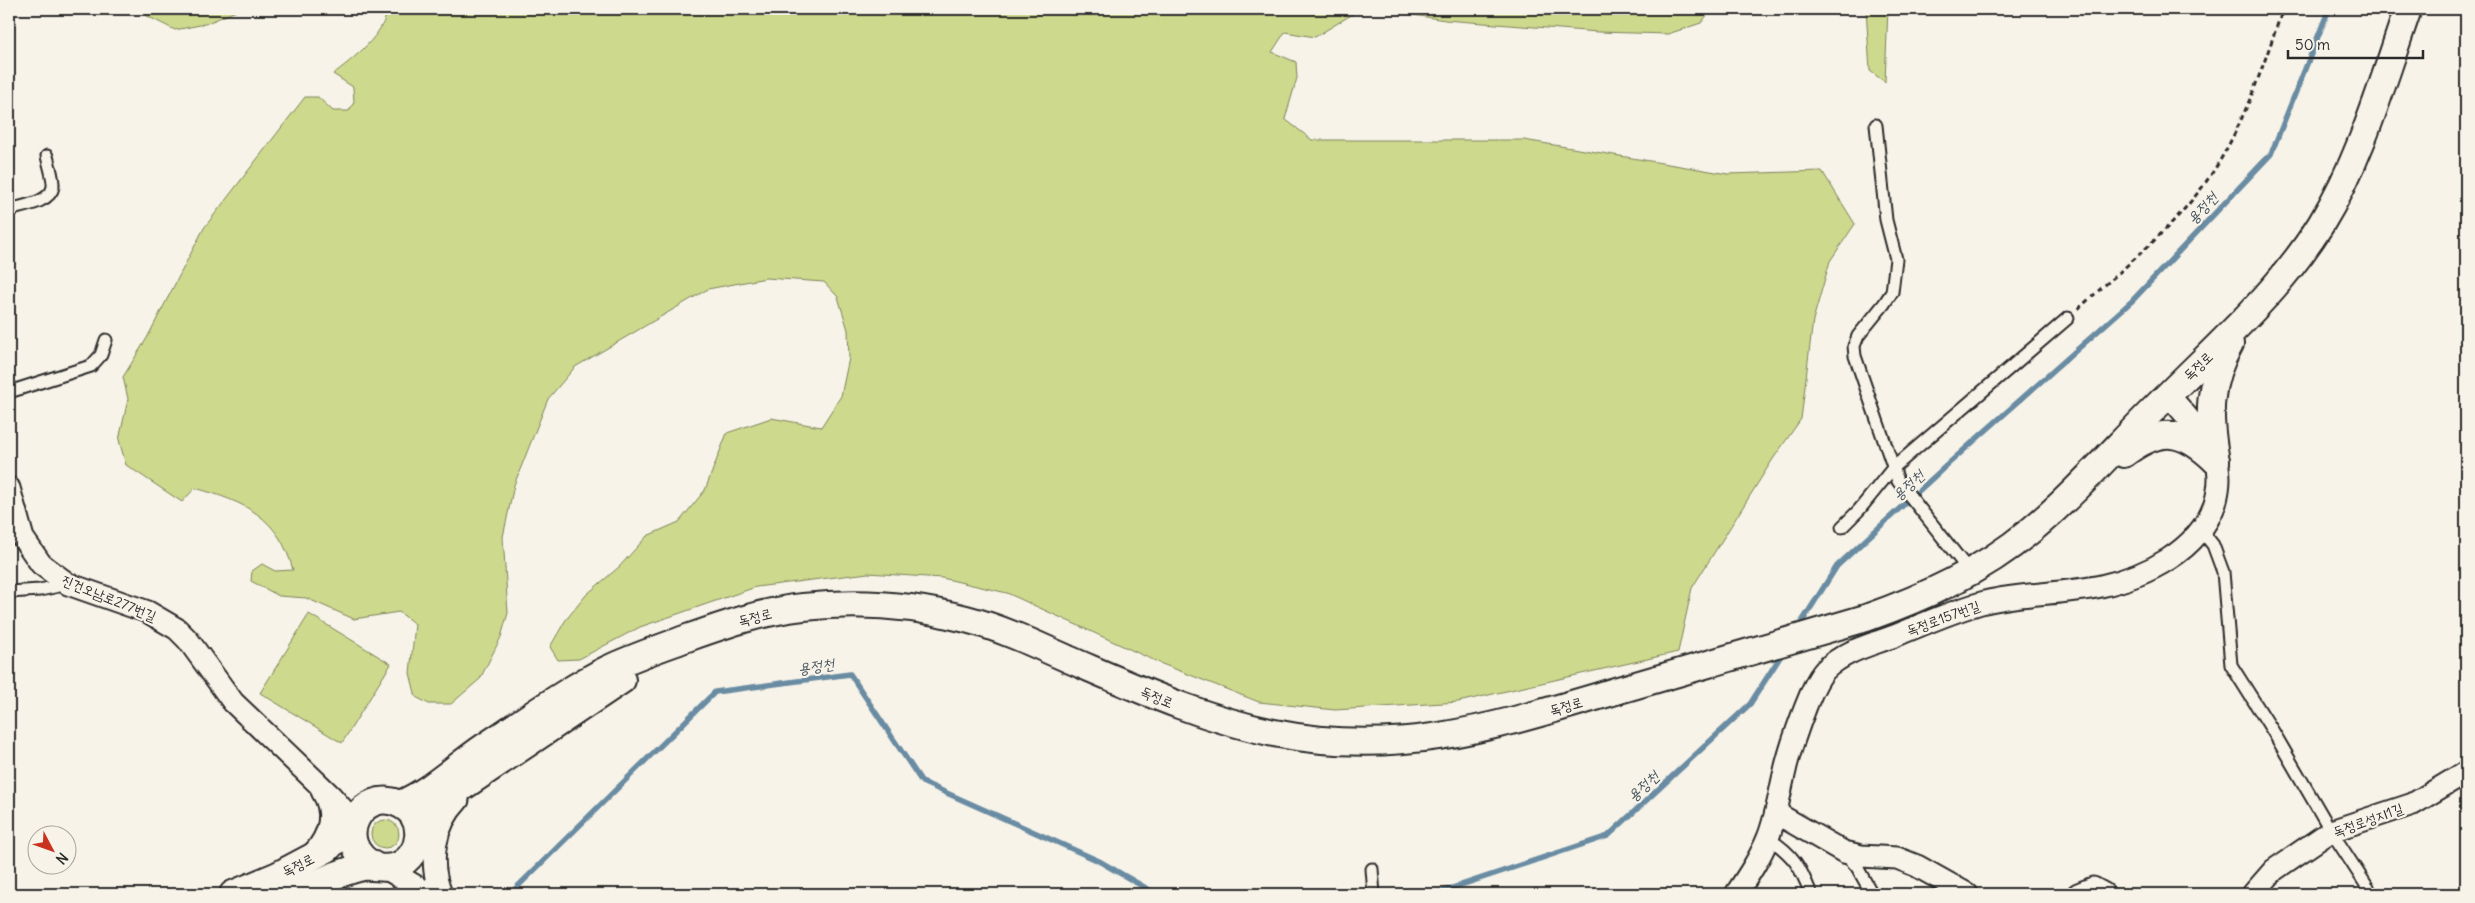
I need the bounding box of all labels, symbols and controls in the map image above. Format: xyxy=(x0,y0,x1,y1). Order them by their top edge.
scale bar xyxy=(2288,28,2422,60)
text: 50 m xyxy=(2295,35,2330,54)
water label: 용정천 xyxy=(2183,187,2223,228)
street label: 독정로 xyxy=(2180,348,2216,384)
water label: 용정천 xyxy=(1888,465,1929,504)
street label: 진건오남로277번길 xyxy=(59,571,160,625)
street label: 독정로157번길 xyxy=(1904,596,1983,640)
street label: 독정로 xyxy=(736,604,774,630)
water label: 용정천 xyxy=(797,654,837,678)
street label: 독정로 xyxy=(1138,682,1176,712)
street label: 독정로 xyxy=(1547,693,1585,719)
water label: 용정천 xyxy=(1623,765,1664,805)
street label: 독정로성지1길 xyxy=(2331,799,2406,841)
north arrow xyxy=(28,826,78,876)
text: N xyxy=(52,849,72,868)
street label: 독정로 xyxy=(279,849,317,881)

